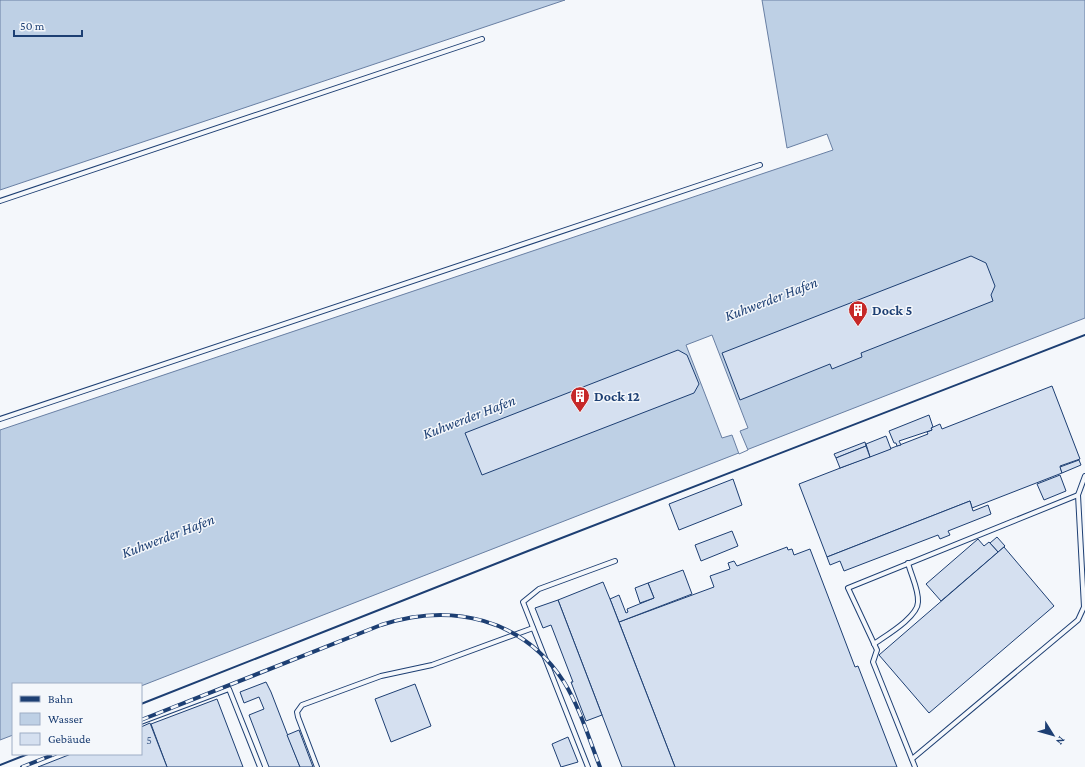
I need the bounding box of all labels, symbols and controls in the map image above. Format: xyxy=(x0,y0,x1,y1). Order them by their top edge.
scale bar xyxy=(14,12,82,38)
text: 50 m xyxy=(20,19,45,33)
water label: Kuhwerder Hafen xyxy=(722,274,820,325)
building icon: Dock 5 xyxy=(847,299,869,327)
place label: Dock 5 xyxy=(872,302,912,318)
building icon: Dock 12 xyxy=(569,385,591,413)
place label: Dock 12 xyxy=(594,388,640,404)
water label: Kuhwerder Hafen xyxy=(420,392,518,443)
water label: Kuhwerder Hafen xyxy=(119,511,217,562)
legend xyxy=(12,683,142,755)
text: Bahn xyxy=(48,692,74,706)
text: Wasser xyxy=(48,712,84,726)
north arrow xyxy=(1033,715,1073,755)
text: Gebäude xyxy=(48,732,90,746)
house number: 5 xyxy=(146,733,152,747)
text: N xyxy=(1054,734,1068,748)

